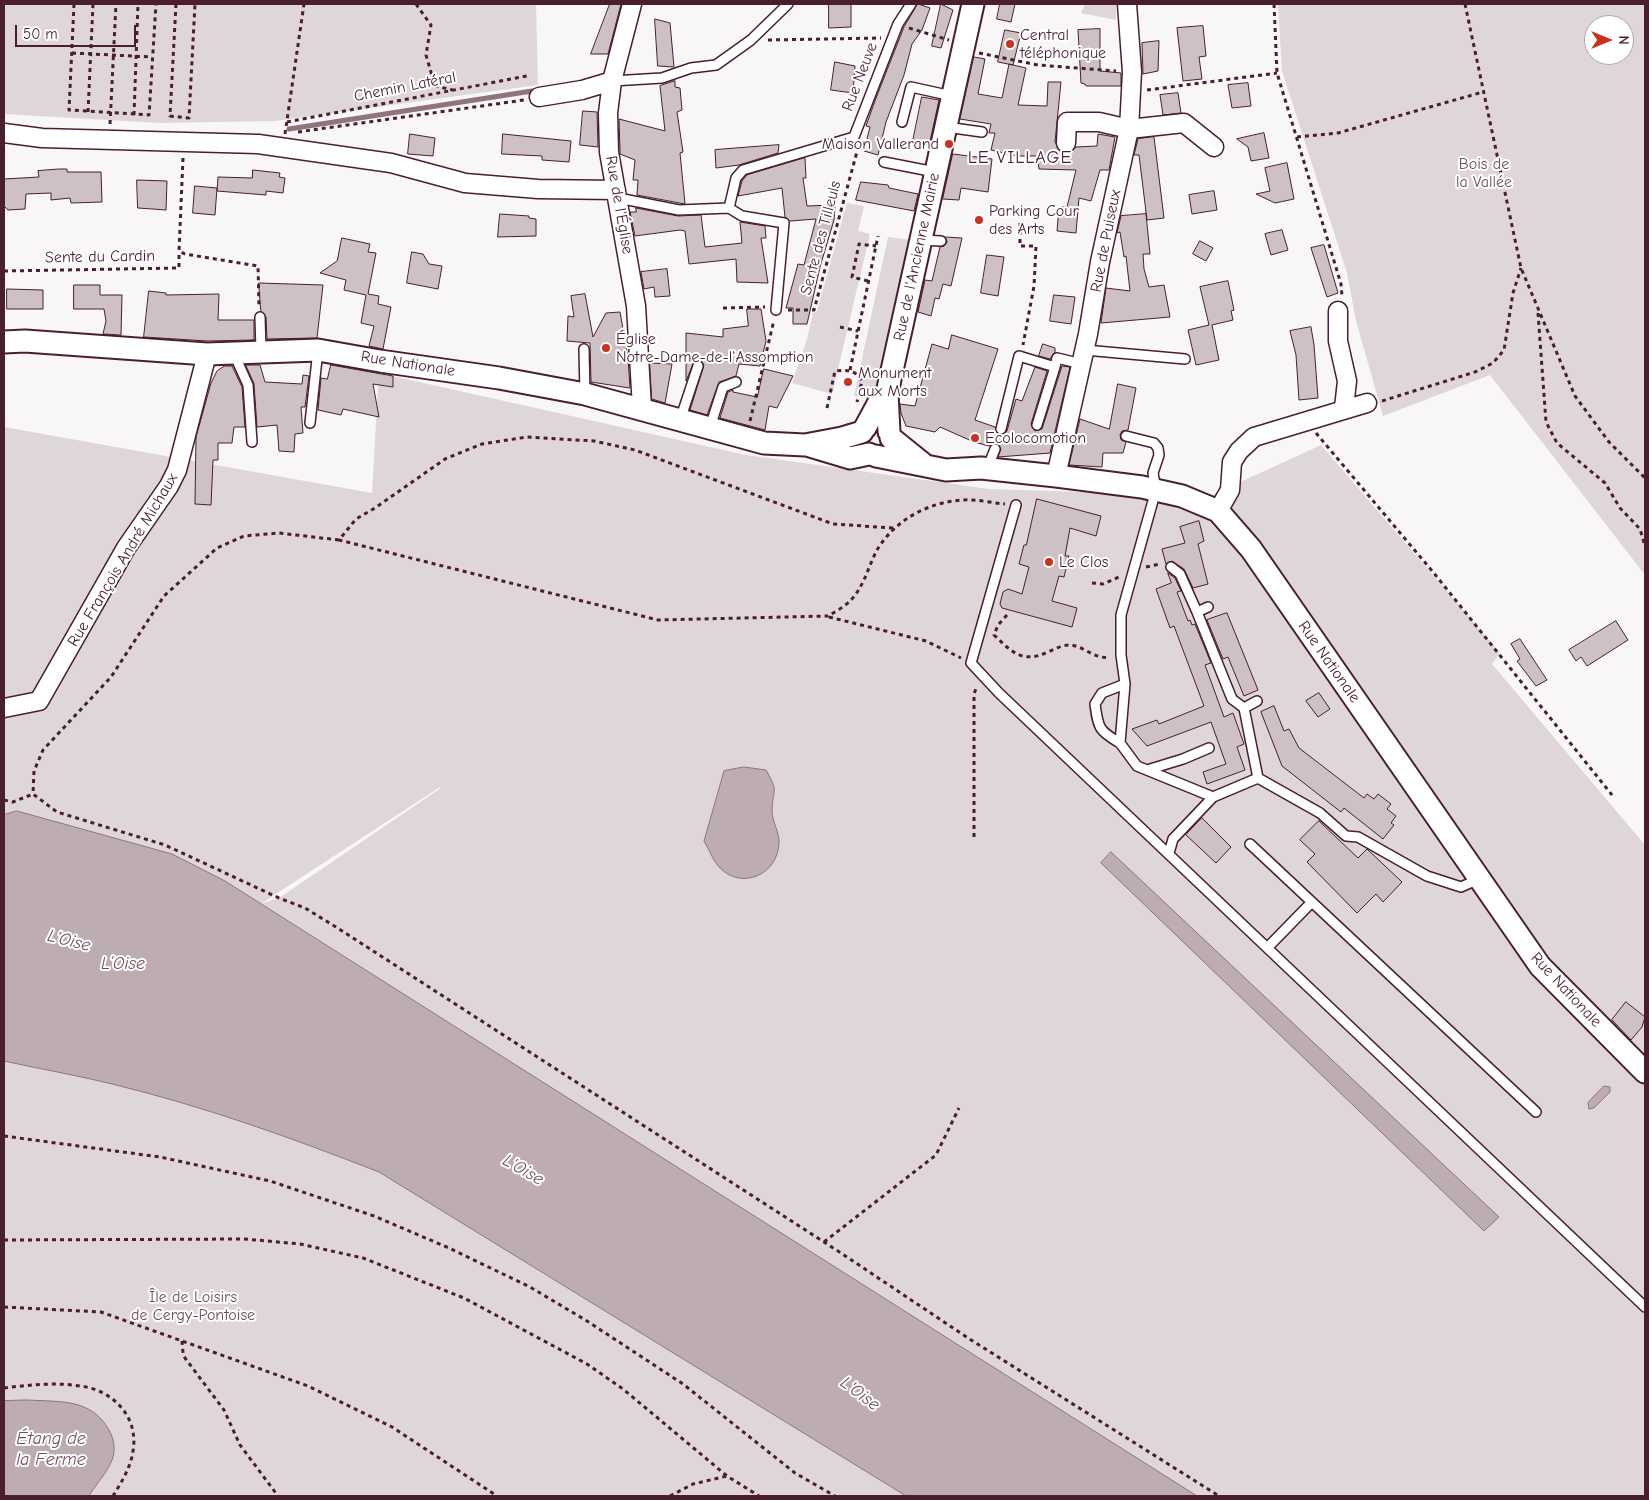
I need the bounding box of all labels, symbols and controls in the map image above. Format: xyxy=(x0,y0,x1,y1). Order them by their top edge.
scale bar xyxy=(18,15,139,47)
north arrow xyxy=(1584,15,1634,65)
text: 50 m xyxy=(23,25,58,43)
place label: Central téléphonique xyxy=(1020,25,1106,63)
text: N xyxy=(1615,35,1632,45)
marker: Central téléphonique xyxy=(1004,38,1016,50)
street label: Rue Neuve xyxy=(838,40,882,114)
street label: Chemin Latéral xyxy=(352,68,458,106)
place label: Maison Vallerand xyxy=(822,134,939,154)
marker: Maison Vallerand xyxy=(943,138,955,150)
district label: LE VILLAGE xyxy=(966,147,1074,169)
street label: Rue de l'Église xyxy=(601,154,637,256)
park label: Bois de la Vallée xyxy=(1456,154,1512,192)
street label: Rue de l'Ancienne Mairie xyxy=(890,171,944,343)
street label: Sente des Tilleuls xyxy=(797,179,845,297)
street label: Rue de Puiseux xyxy=(1087,188,1125,294)
place label: Parking Cour des Arts xyxy=(989,201,1079,239)
marker: Parking Cour des Arts xyxy=(973,214,985,226)
street label: Sente du Cardin xyxy=(45,246,155,268)
place label: Église Notre-Dame-de-l'Assomption xyxy=(616,329,814,367)
marker: Église Notre-Dame-de-l'Assomption xyxy=(600,342,612,354)
street label: Rue Nationale xyxy=(360,347,456,381)
place label: Monument aux Morts xyxy=(858,363,932,401)
marker: Monument aux Morts xyxy=(842,376,854,388)
place label: Ecolocomotion xyxy=(985,428,1086,448)
marker: Ecolocomotion xyxy=(969,432,981,444)
street label: Rue François André Michaux xyxy=(64,470,182,650)
place label: Le Clos xyxy=(1059,552,1108,572)
marker: Le Clos xyxy=(1043,556,1055,568)
street label: Rue Nationale xyxy=(1294,618,1364,706)
water label: L'Oise xyxy=(45,925,93,957)
street label: Rue Nationale xyxy=(1527,949,1605,1031)
water label: L’Oise xyxy=(101,953,145,975)
water label: L'Oise xyxy=(499,1150,547,1190)
park label: Île de Loisirs de Cergy-Pontoise xyxy=(131,1287,255,1325)
water label: L'Oise xyxy=(836,1372,884,1416)
water label: Étang de la Ferme xyxy=(16,1428,86,1470)

